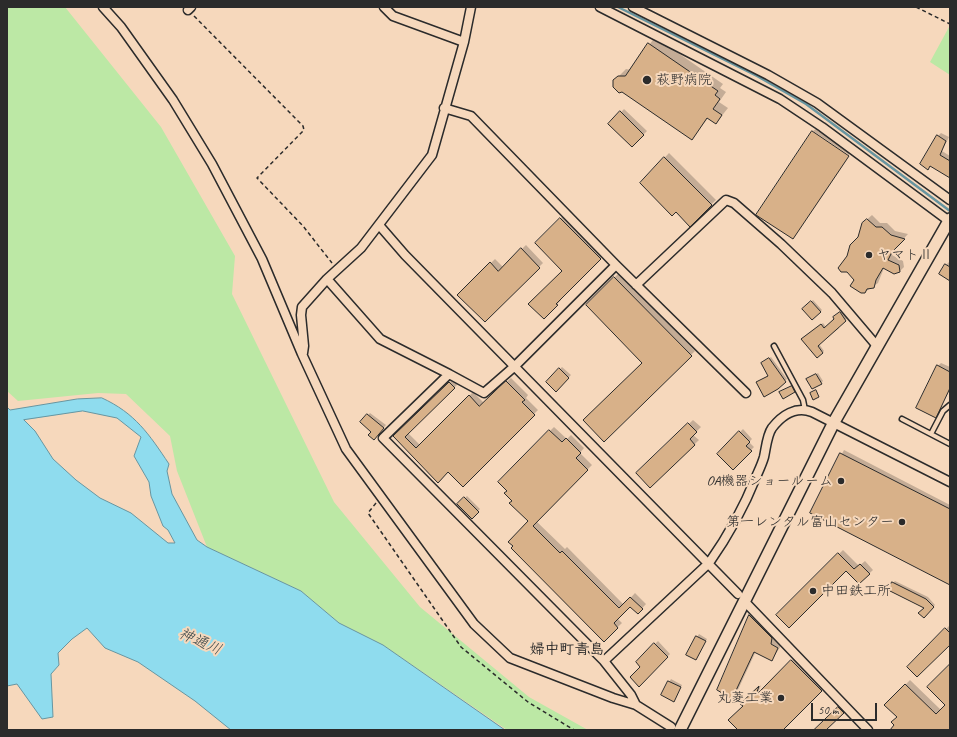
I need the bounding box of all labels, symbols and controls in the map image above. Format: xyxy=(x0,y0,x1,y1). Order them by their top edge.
place label: 萩野病院 xyxy=(656,72,712,88)
marker: 萩野病院 xyxy=(641,74,653,86)
place label: ヤマトⅡ xyxy=(877,247,933,263)
marker: ヤマトⅡ xyxy=(864,250,874,260)
place label: OA機器ショールーム xyxy=(706,473,833,489)
marker: OA機器ショールーム xyxy=(836,476,846,486)
place label: 第一レンタル富山センター xyxy=(726,514,894,530)
marker: 第一レンタル富山センター xyxy=(897,517,907,527)
place label: 中田鉄工所 xyxy=(821,583,891,599)
marker: 中田鉄工所 xyxy=(808,586,818,596)
water label: 神通川 xyxy=(176,625,224,659)
district label: 婦中町青島 xyxy=(530,641,604,659)
place label: 丸菱工業 xyxy=(717,690,773,706)
marker: 丸菱工業 xyxy=(776,693,786,703)
scale bar xyxy=(813,695,879,721)
text: 50 m xyxy=(818,702,838,718)

